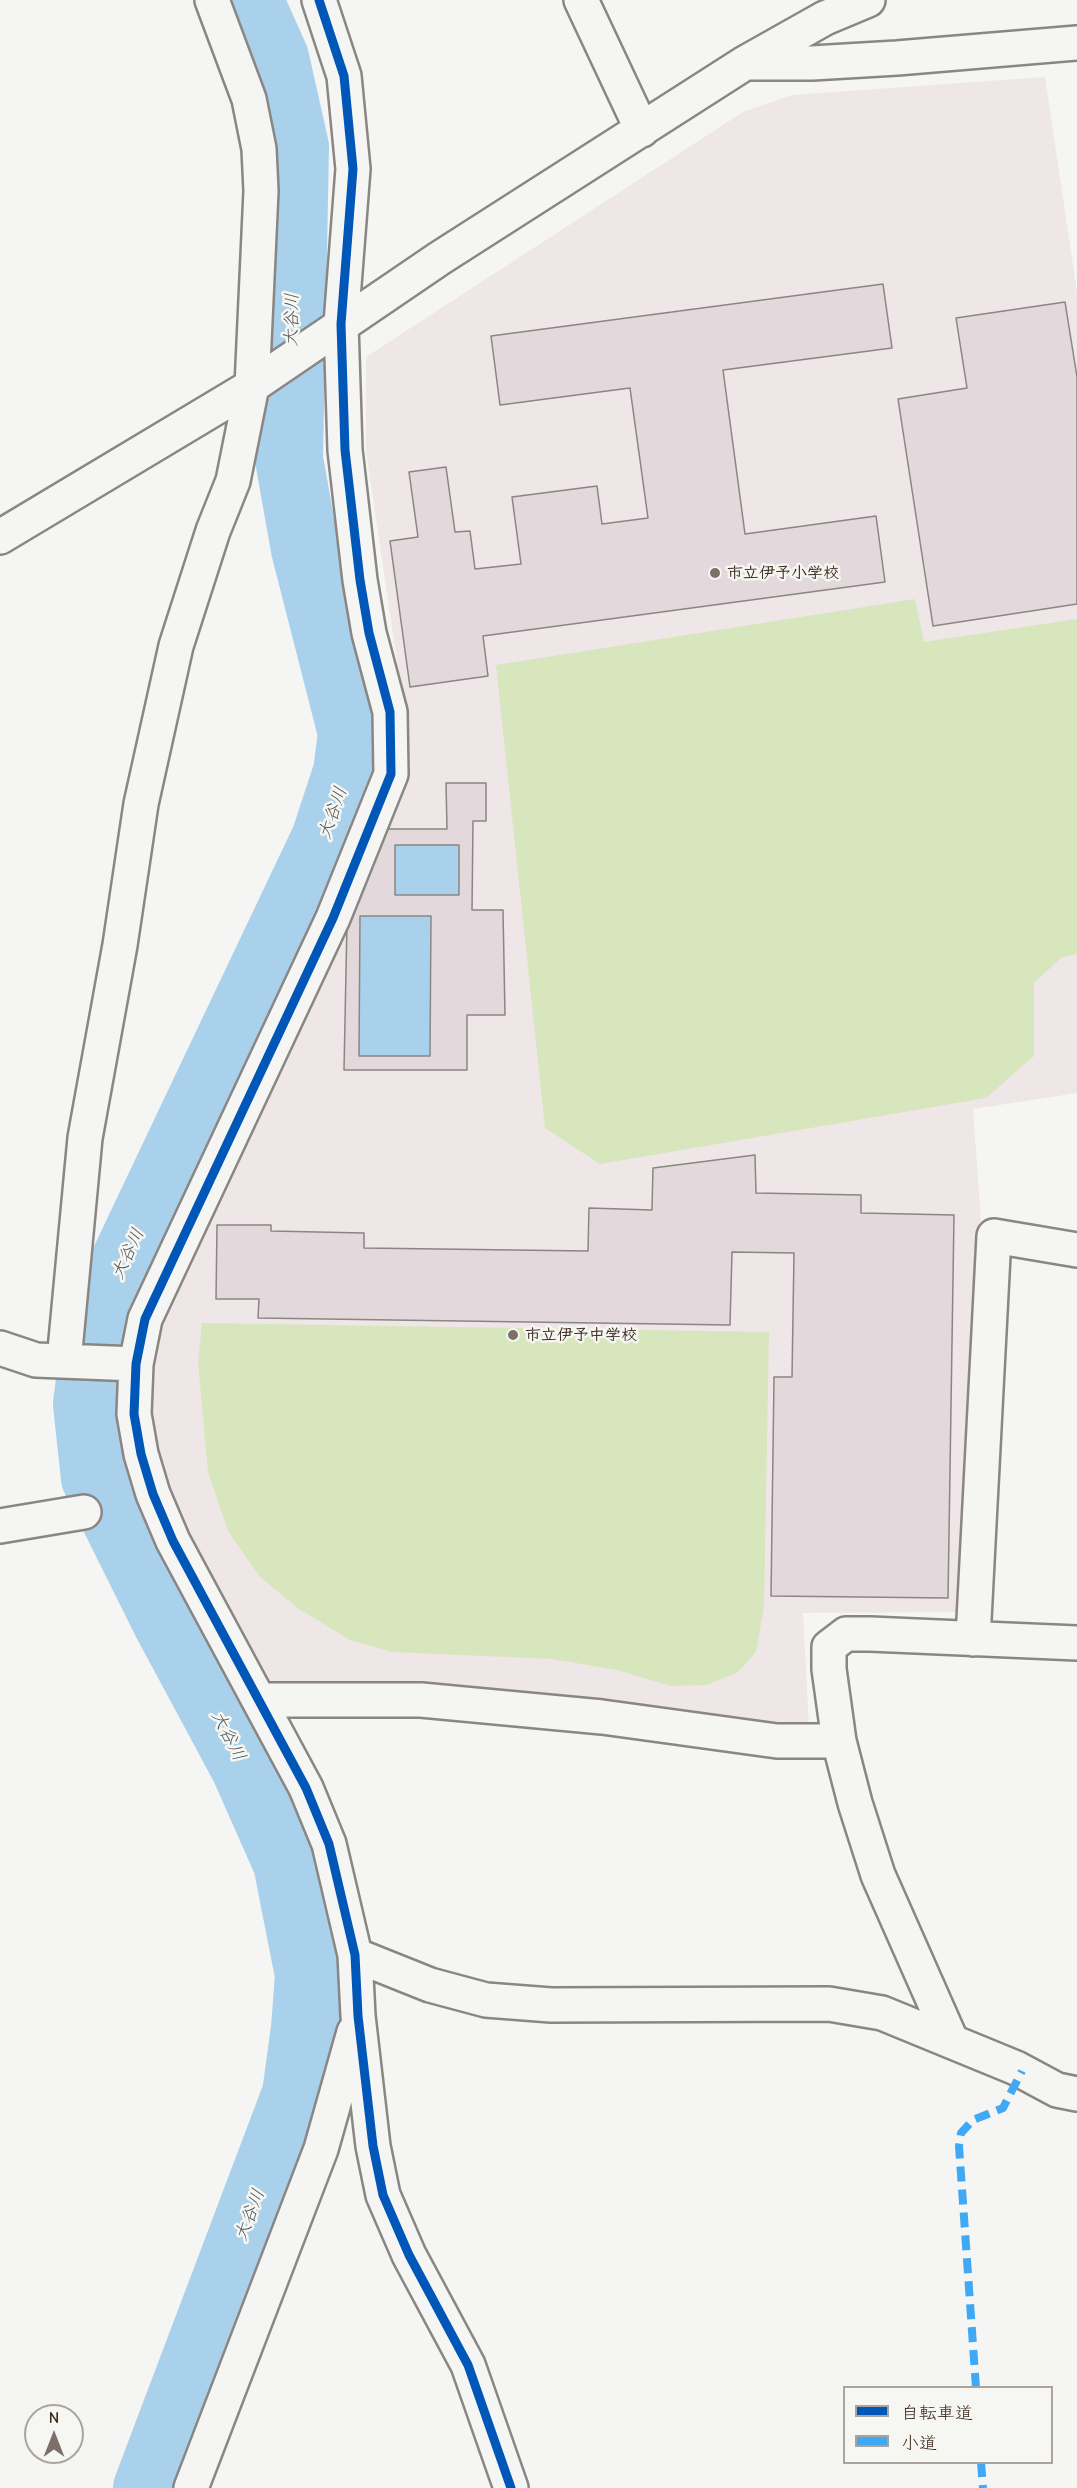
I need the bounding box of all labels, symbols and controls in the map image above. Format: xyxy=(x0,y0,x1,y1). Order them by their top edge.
water label: 大谷川 xyxy=(281,293,303,347)
place label: 市立伊予小学校 xyxy=(727,563,839,583)
marker: 市立伊予小学校 xyxy=(708,566,722,580)
water label: 大谷川 xyxy=(314,784,352,842)
water label: 大谷川 xyxy=(107,1225,149,1283)
place label: 市立伊予中学校 xyxy=(525,1325,637,1345)
marker: 市立伊予中学校 xyxy=(506,1328,520,1342)
water label: 大谷川 xyxy=(206,1707,250,1765)
water label: 大谷川 xyxy=(230,2186,270,2244)
legend xyxy=(843,2386,1053,2464)
text: 自転車道 xyxy=(901,2403,973,2424)
north arrow xyxy=(24,2404,84,2464)
text: N xyxy=(49,2409,59,2427)
text: 小道 xyxy=(901,2433,937,2454)

